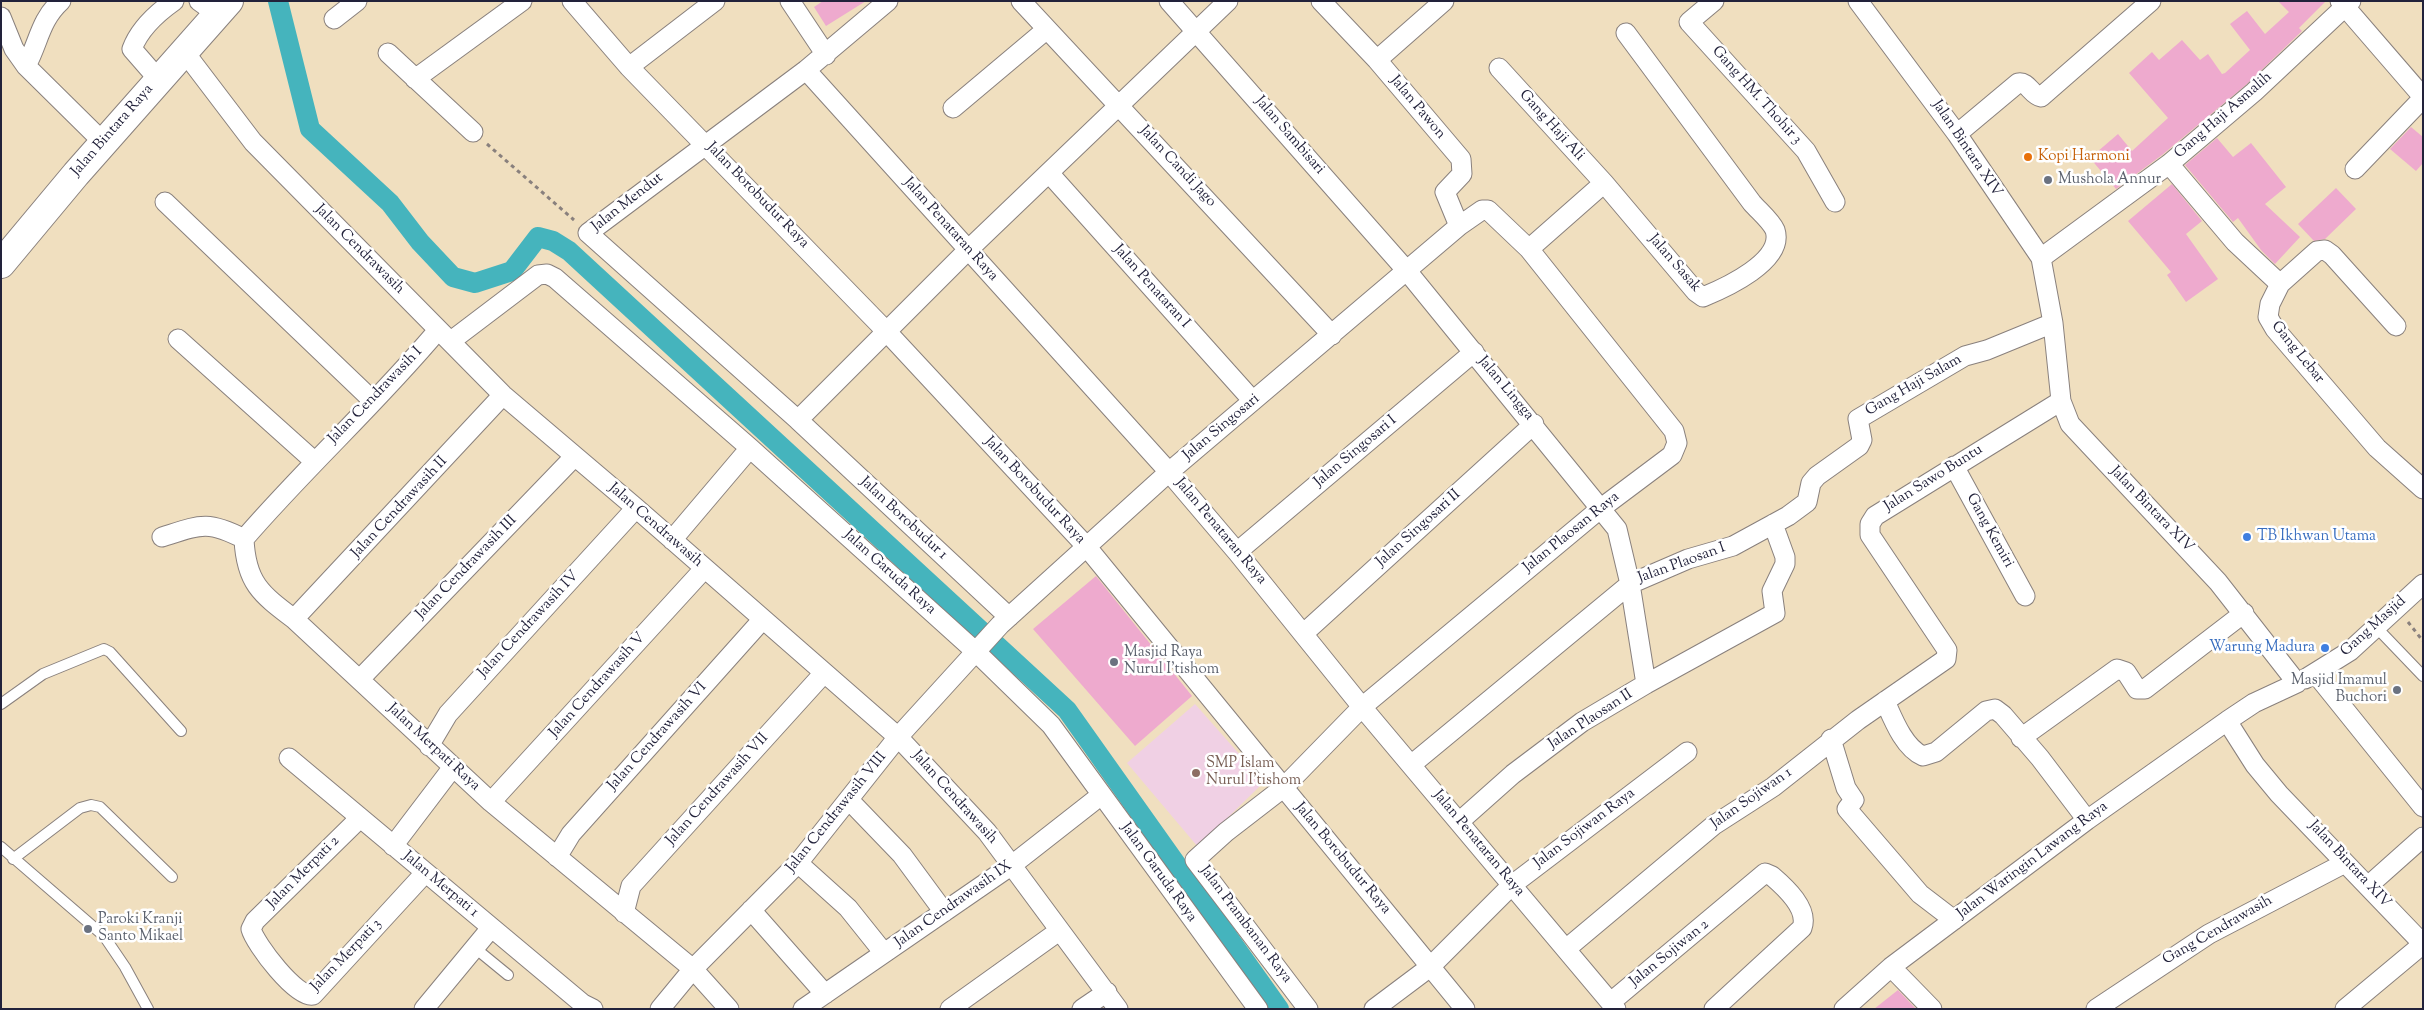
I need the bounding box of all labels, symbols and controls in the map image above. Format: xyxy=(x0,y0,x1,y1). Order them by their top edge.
street label: Gang HM. Thohir 3 xyxy=(1707,43,1805,149)
street label: Gang Haji Asmalih xyxy=(2172,69,2276,163)
street label: Jalan Pawon xyxy=(1385,73,1449,143)
street label: Jalan Bintara Raya xyxy=(68,81,158,181)
street label: Gang Haji Ali xyxy=(1514,87,1588,165)
street label: Jalan Sambisari xyxy=(1250,93,1328,179)
street label: Jalan Bintara XIV xyxy=(1927,97,2005,201)
street label: Jalan Candi Jago xyxy=(1135,123,1219,211)
street label: Jalan Borobudur Raya xyxy=(702,139,812,253)
place label: Kopi Harmoni xyxy=(2038,148,2130,166)
marker: Kopi Harmoni xyxy=(2022,151,2034,163)
street label: Jalan Mendut xyxy=(589,170,667,236)
place label: Mushola Annur xyxy=(2058,171,2161,189)
marker: Mushola Annur xyxy=(2042,174,2054,186)
street label: Jalan Penataran Raya xyxy=(899,175,1001,285)
street label: Jalan Cendrawasih xyxy=(310,201,408,299)
street label: Jalan Sasak xyxy=(1644,231,1704,297)
street label: Jalan Penataran I xyxy=(1109,242,1193,332)
street label: Gang Lebar xyxy=(2266,318,2328,388)
street label: Jalan Cendrawasih I xyxy=(325,344,427,448)
street label: Gang Haji Salam xyxy=(1863,351,1965,421)
street label: Jalan Lingga xyxy=(1473,353,1537,425)
street label: Jalan Singosari xyxy=(1180,391,1264,465)
street label: Jalan Singosari I xyxy=(1311,412,1401,492)
street label: Jalan Borobudur Raya xyxy=(980,434,1088,548)
street label: Jalan Sawo Buntu xyxy=(1881,441,1987,517)
street label: Jalan Cendrawasih II xyxy=(348,453,452,563)
street label: Jalan Bintara XIV xyxy=(2105,463,2197,557)
street label: Jalan Borobudur 1 xyxy=(855,474,951,564)
street label: Jalan Penataran Raya xyxy=(1170,475,1270,589)
street label: Jalan Cendrawasih xyxy=(604,480,706,572)
street label: Jalan Singosari II xyxy=(1373,486,1465,572)
street label: Jalan Plaosan Raya xyxy=(1520,489,1624,577)
street label: Gang Kemiri xyxy=(1961,491,2017,571)
street label: Jalan Cendrawasih III xyxy=(413,512,521,624)
street label: Jalan Garuda Raya xyxy=(839,527,939,619)
place label: TB Ikhwan Utama xyxy=(2257,528,2376,546)
marker: TB Ikhwan Utama xyxy=(2241,531,2253,543)
street label: Jalan Plaosan I xyxy=(1636,540,1728,588)
street label: Jalan Cendrawasih IV xyxy=(475,568,583,682)
street label: Gang Masjid xyxy=(2338,593,2410,661)
street label: Jalan Cendrawasih V xyxy=(546,630,650,742)
place label: Warung Madura xyxy=(2209,639,2315,657)
marker: Warung Madura xyxy=(2319,642,2331,654)
place label: Masjid Raya Nurul I'tishom xyxy=(1124,644,1219,679)
marker: Masjid Raya Nurul I'tishom xyxy=(1108,656,1120,668)
place label: Masjid Imamul Buchori xyxy=(2291,672,2387,707)
street label: Jalan Cendrawasih VI xyxy=(605,679,711,795)
marker: Masjid Imamul Buchori xyxy=(2391,684,2403,696)
street label: Jalan Plaosan II xyxy=(1546,686,1636,754)
street label: Jalan Merpati Raya xyxy=(383,700,483,796)
street label: Jalan Cendrawasih VII xyxy=(663,730,773,850)
street label: Jalan Cendrawasih xyxy=(907,748,1001,848)
street label: Jalan Cendrawasih VIII xyxy=(783,749,891,877)
place label: SMP Islam Nurul I'tishom xyxy=(1206,755,1301,790)
street label: Jalan Sojiwan 1 xyxy=(1708,764,1796,834)
marker: SMP Islam Nurul I'tishom xyxy=(1190,767,1202,779)
street label: Jalan Sojiwan Raya xyxy=(1531,785,1639,873)
street label: Jalan Penataran Raya xyxy=(1428,787,1528,901)
street label: Jalan Waringin Lawang Raya xyxy=(1954,798,2112,924)
street label: Jalan Borobudur Raya xyxy=(1290,799,1394,919)
street label: Jalan Bintara XIV xyxy=(2304,818,2394,912)
street label: Jalan Garuda Raya xyxy=(1116,820,1200,926)
street label: Jalan Merpati 2 xyxy=(264,833,344,913)
street label: Jalan Merpati 1 xyxy=(398,848,482,922)
street label: Jalan Cendrawasih IX xyxy=(892,858,1016,952)
street label: Jalan Prambanan Raya xyxy=(1195,863,1295,987)
street label: Gang Cendrawasih xyxy=(2160,892,2276,970)
place label: Paroki Kranji Santo Mikael xyxy=(98,911,183,946)
street label: Jalan Merpati 3 xyxy=(308,916,386,996)
street label: Jalan Sojiwan 2 xyxy=(1627,916,1713,992)
marker: Paroki Kranji Santo Mikael xyxy=(82,923,94,935)

